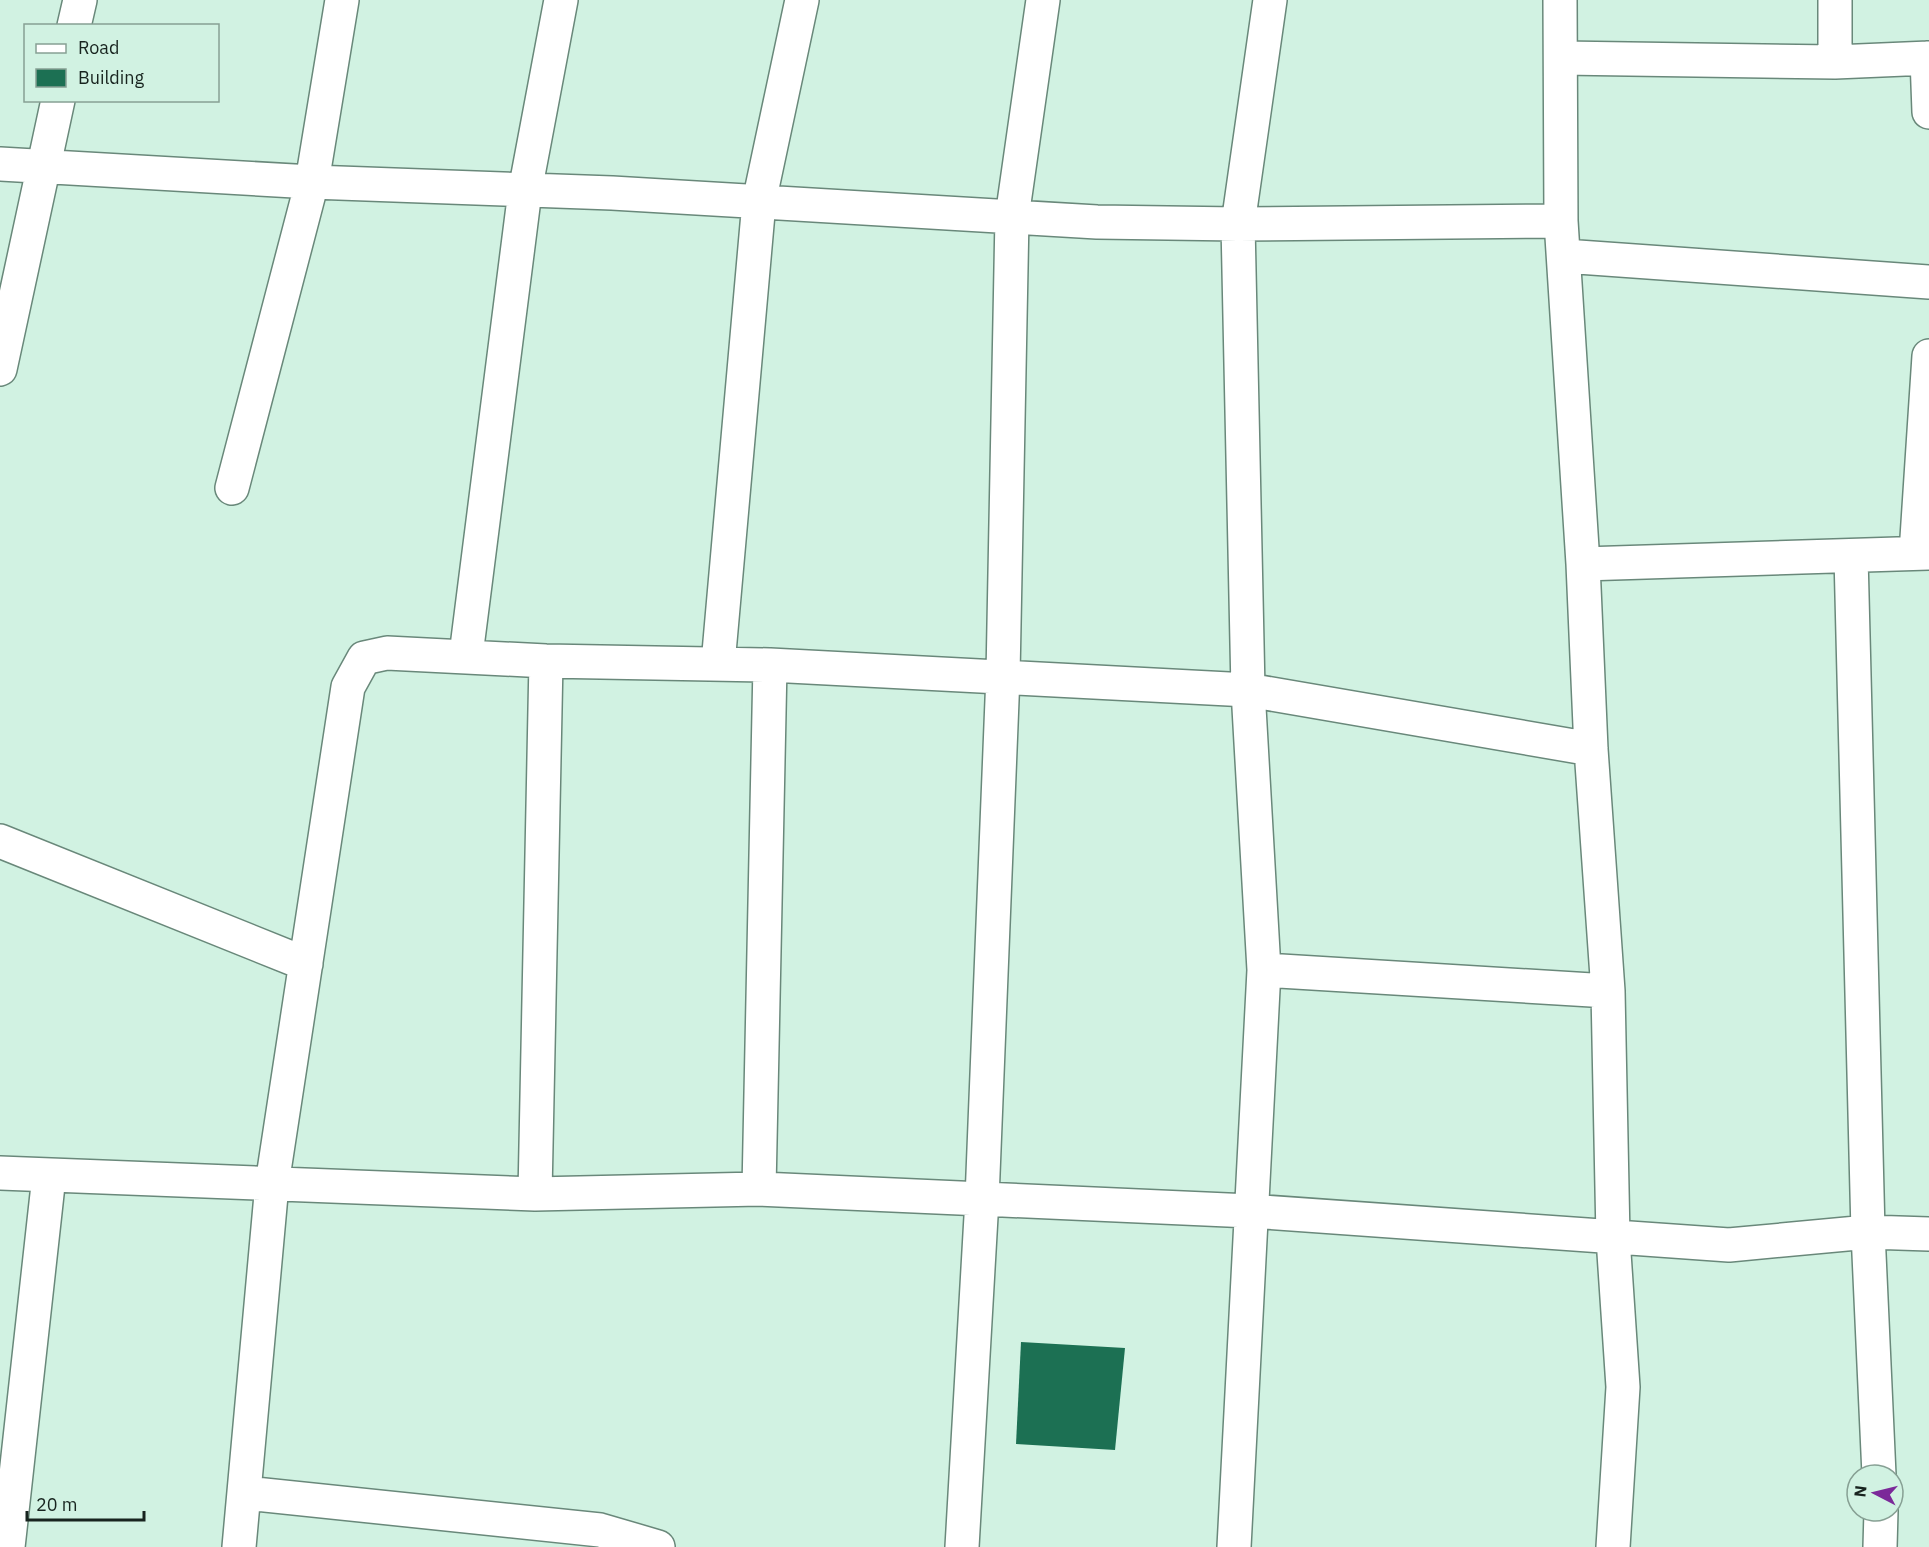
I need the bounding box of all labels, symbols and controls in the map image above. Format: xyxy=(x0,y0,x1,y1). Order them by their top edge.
legend xyxy=(24,24,219,102)
text: Road xyxy=(78,36,119,59)
text: Building xyxy=(78,66,145,89)
north arrow xyxy=(1845,1463,1905,1523)
scale bar xyxy=(27,1484,144,1522)
text: N xyxy=(1849,1484,1871,1498)
text: 20 m xyxy=(36,1493,78,1516)

